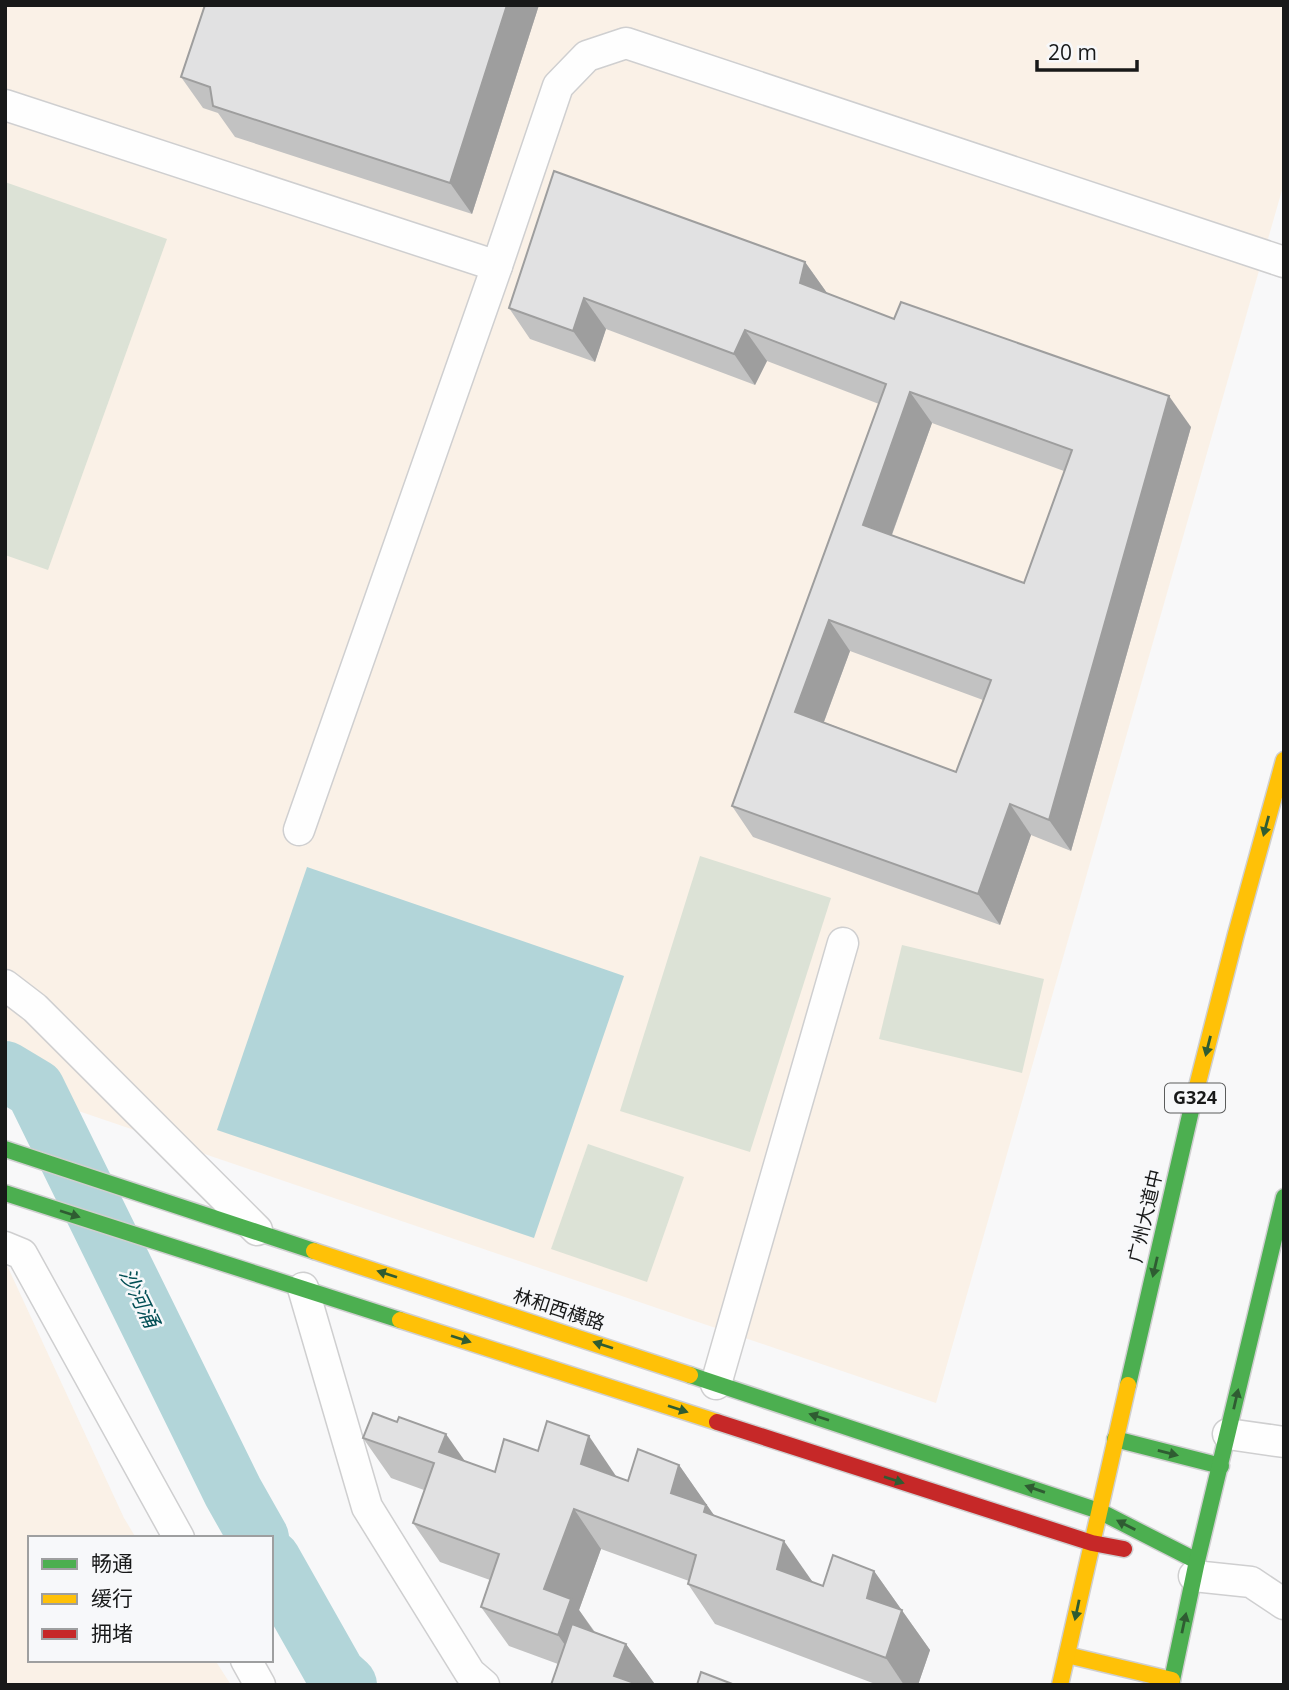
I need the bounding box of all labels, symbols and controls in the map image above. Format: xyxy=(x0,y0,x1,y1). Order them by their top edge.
scale bar xyxy=(1037,28,1137,72)
text: 20 m xyxy=(1048,38,1097,66)
one-way arrow xyxy=(1260,815,1270,836)
one-way arrow xyxy=(1202,1035,1213,1057)
road number: G324 xyxy=(1165,1084,1225,1112)
street label: 广州大道中 xyxy=(1122,1167,1168,1265)
one-way arrow xyxy=(60,1209,81,1220)
one-way arrow xyxy=(1149,1256,1160,1278)
water label: 沙河涌 xyxy=(114,1263,167,1334)
one-way arrow xyxy=(377,1268,398,1279)
street label: 林和西横路 xyxy=(510,1282,608,1336)
one-way arrow xyxy=(451,1334,472,1345)
one-way arrow xyxy=(593,1339,614,1350)
one-way arrow xyxy=(1231,1388,1242,1410)
one-way arrow xyxy=(667,1404,688,1415)
one-way arrow xyxy=(808,1411,829,1422)
one-way arrow xyxy=(1157,1448,1179,1459)
one-way arrow xyxy=(884,1475,905,1485)
one-way arrow xyxy=(1024,1483,1045,1494)
one-way arrow xyxy=(1117,1519,1136,1531)
legend xyxy=(28,1536,273,1662)
text: 畅通 xyxy=(91,1549,133,1577)
text: 缓行 xyxy=(91,1584,133,1612)
one-way arrow xyxy=(1071,1599,1082,1621)
one-way arrow xyxy=(1179,1612,1190,1634)
text: 拥堵 xyxy=(91,1619,133,1647)

